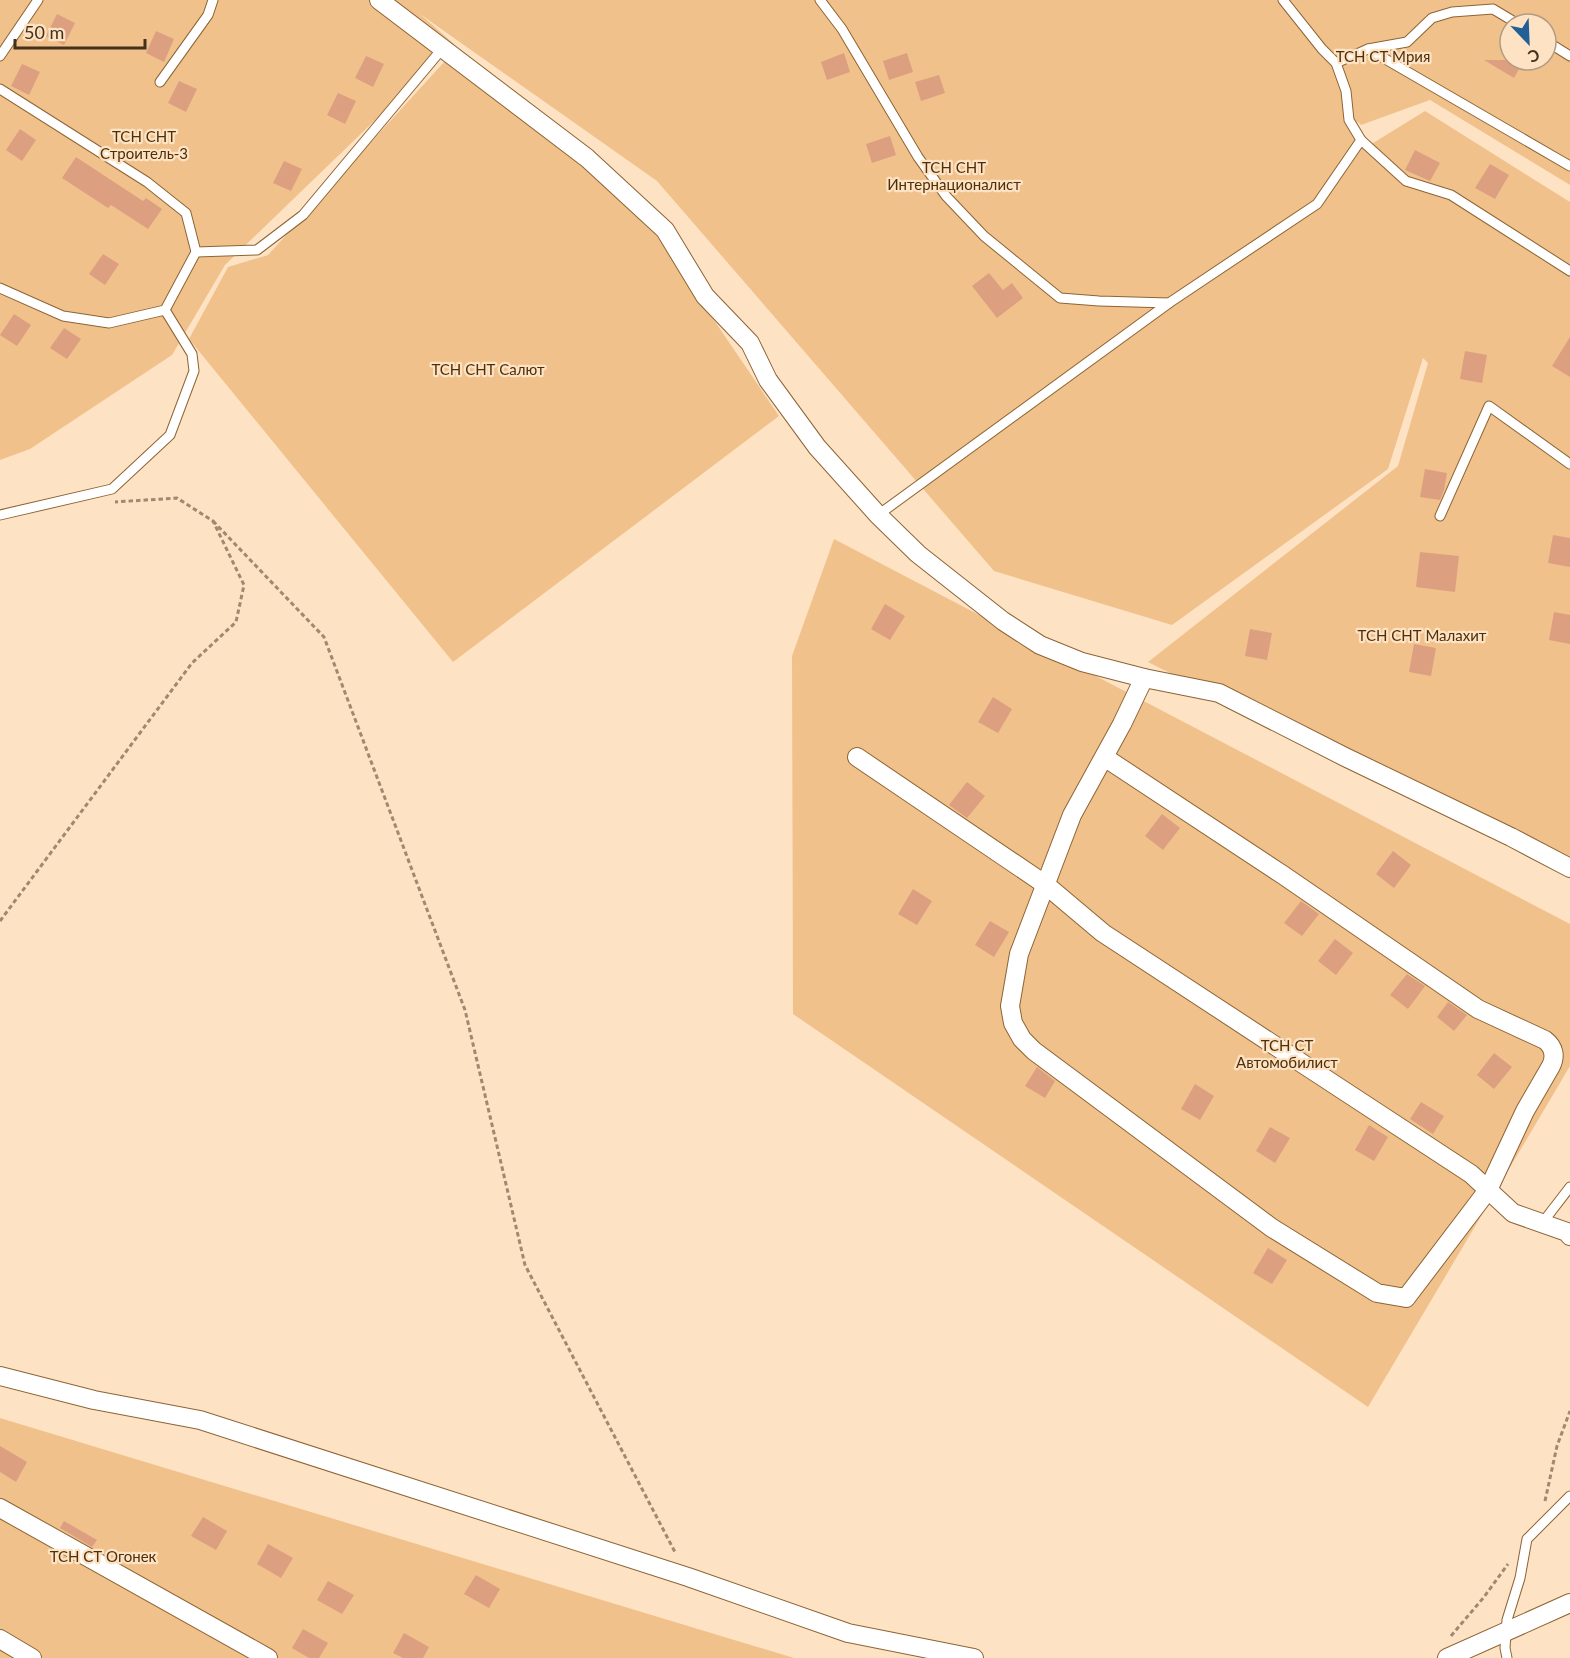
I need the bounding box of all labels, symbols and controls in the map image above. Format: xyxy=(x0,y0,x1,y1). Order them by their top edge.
scale bar xyxy=(15,12,146,50)
north arrow xyxy=(1498,12,1558,72)
text: 50 m xyxy=(24,21,64,43)
text: С xyxy=(1525,45,1543,67)
park label: ТСН СТ Мрия xyxy=(1336,47,1430,65)
park label: ТСН СНТ Строитель-3 xyxy=(100,127,188,162)
park label: ТСН СНТ Интернационалист xyxy=(887,158,1021,193)
park label: ТСН СНТ Салют xyxy=(431,360,545,378)
park label: ТСН СНТ Малахит xyxy=(1358,626,1487,644)
park label: ТСН СТ Автомобилист xyxy=(1236,1036,1338,1071)
park label: ТСН СТ Огонек xyxy=(50,1547,157,1565)

